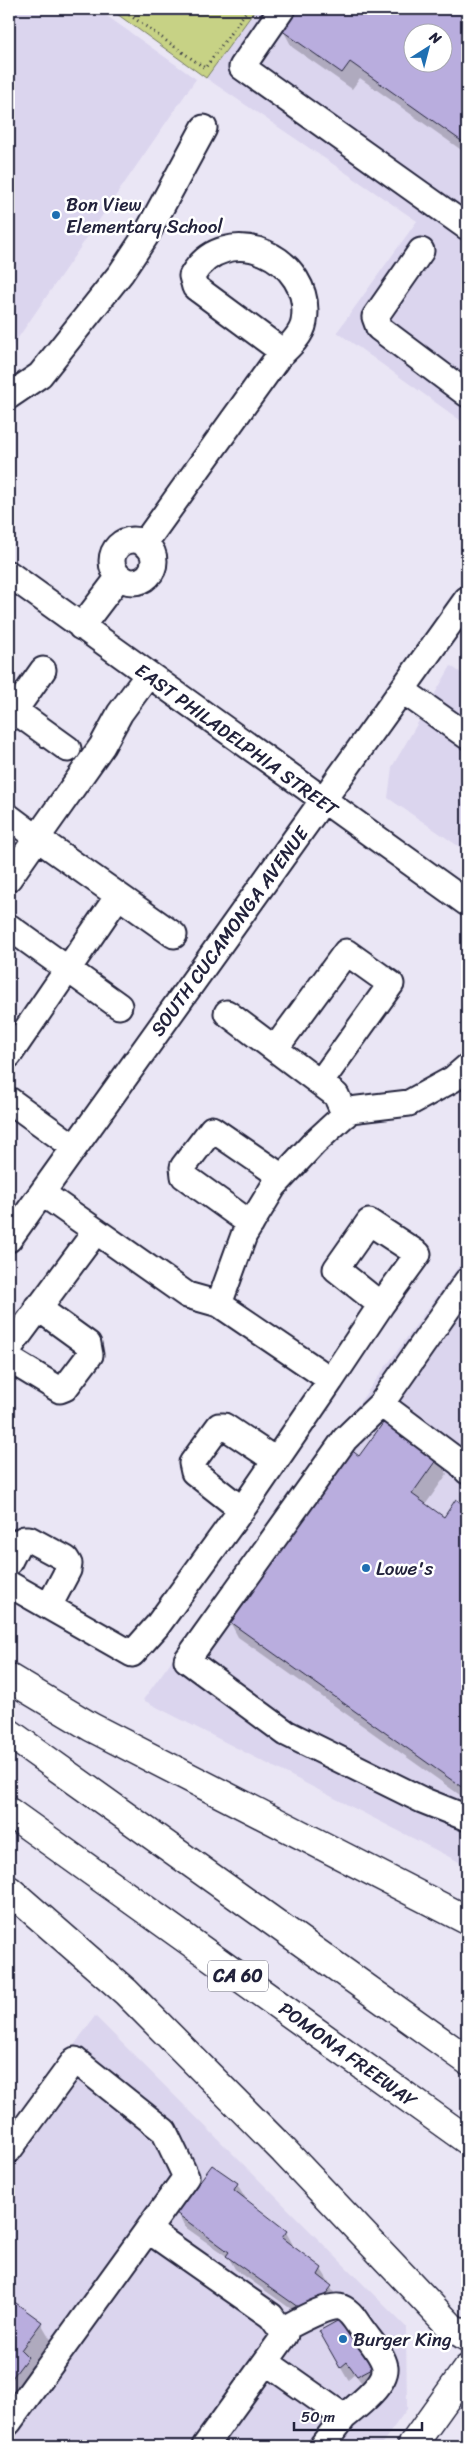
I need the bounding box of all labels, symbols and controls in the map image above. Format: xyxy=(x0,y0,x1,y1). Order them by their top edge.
north arrow xyxy=(404,22,454,72)
text: N xyxy=(423,24,447,51)
place label: Bon View Elementary School xyxy=(66,188,223,243)
marker: Bon View Elementary School xyxy=(50,209,62,221)
street label: EAST PHILADELPHIA STREET xyxy=(128,654,347,826)
street label: SOUTH CUCAMONGA AVENUE xyxy=(142,818,318,1043)
place label: Lowe's xyxy=(376,1552,433,1585)
marker: Lowe's xyxy=(360,1562,372,1574)
road number: CA 60 xyxy=(208,1960,268,1992)
street label: POMONA FREEWAY xyxy=(272,1993,425,2117)
place label: Burger King xyxy=(353,2323,452,2356)
marker: Burger King xyxy=(337,2333,349,2345)
scale bar xyxy=(294,2400,421,2432)
text: 50 m xyxy=(301,2404,336,2430)

